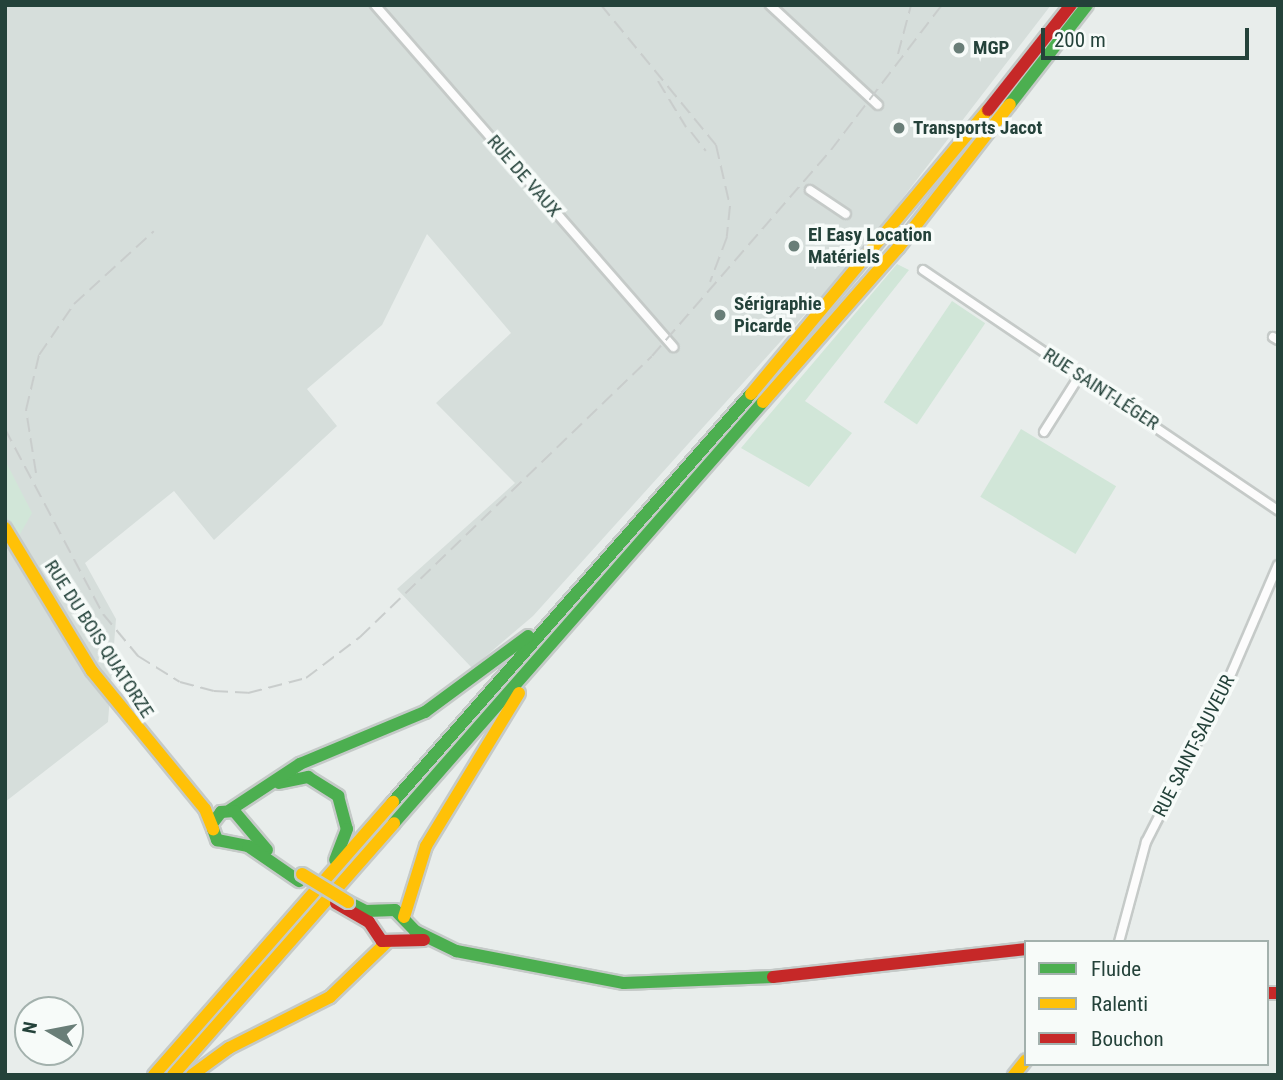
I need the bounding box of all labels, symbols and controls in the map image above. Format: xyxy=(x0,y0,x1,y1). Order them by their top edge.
scale bar xyxy=(1045,14,1253,58)
text: 200 m xyxy=(1054,28,1106,52)
place label: MGP xyxy=(973,37,1009,59)
marker: MGP xyxy=(951,40,967,56)
place label: Transports Jacot xyxy=(913,117,1042,139)
marker: Transports Jacot xyxy=(891,120,907,136)
street label: RUE DE VAUX xyxy=(482,130,566,222)
place label: El Easy Location Matériels xyxy=(808,224,932,268)
marker: El Easy Location Matériels xyxy=(786,238,802,254)
place label: Sérigraphie Picarde xyxy=(734,293,822,337)
marker: Sérigraphie Picarde xyxy=(712,307,728,323)
street label: RUE SAINT-LÉGER xyxy=(1039,343,1163,435)
street label: RUE DU BOIS QUATORZE xyxy=(40,556,158,722)
street label: RUE SAINT-SAUVEUR xyxy=(1148,671,1240,821)
legend xyxy=(1024,940,1269,1066)
text: Fluide xyxy=(1091,957,1141,981)
text: Ralenti xyxy=(1091,992,1148,1016)
north arrow xyxy=(14,996,84,1066)
text: N xyxy=(17,1020,42,1035)
text: Bouchon xyxy=(1091,1027,1164,1051)

